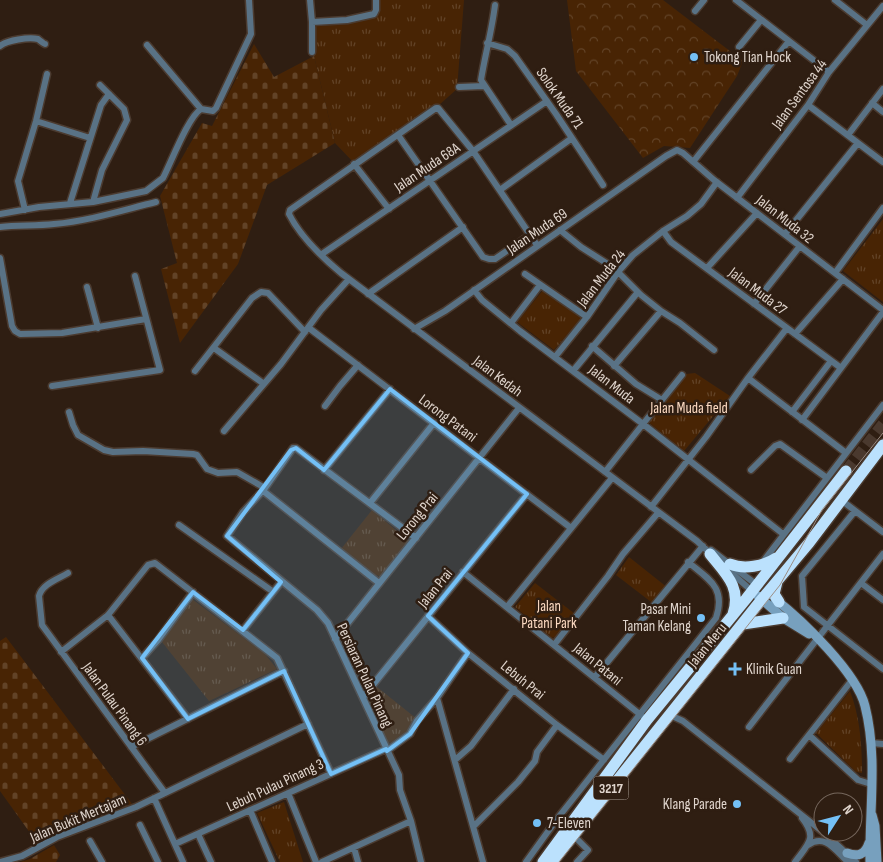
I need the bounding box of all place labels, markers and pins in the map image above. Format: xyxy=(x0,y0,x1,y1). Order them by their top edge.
place label: Tokong Tian Hock xyxy=(704,48,791,67)
marker: Tokong Tian Hock xyxy=(688,51,700,63)
place label: Pasar Mini Taman Kelang xyxy=(622,600,691,636)
marker: Pasar Mini Taman Kelang xyxy=(695,612,707,624)
place label: Klinik Guan xyxy=(746,660,802,679)
marker: Klinik Guan xyxy=(728,662,742,676)
place label: Klang Parade xyxy=(663,795,727,814)
marker: Klang Parade xyxy=(731,798,743,810)
place label: 7-Eleven xyxy=(547,814,591,833)
marker: 7-Eleven xyxy=(531,817,543,829)

